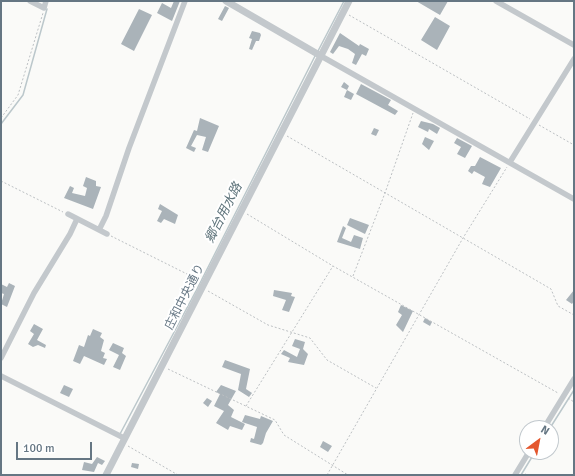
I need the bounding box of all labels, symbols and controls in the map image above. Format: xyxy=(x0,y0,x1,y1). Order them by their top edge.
water label: 郷台用水路 xyxy=(202,181,246,245)
street label: 庄和中央通り xyxy=(162,262,208,332)
north arrow xyxy=(519,420,559,460)
text: N xyxy=(538,423,552,438)
scale bar xyxy=(18,434,94,460)
text: 100 m xyxy=(23,441,55,456)

